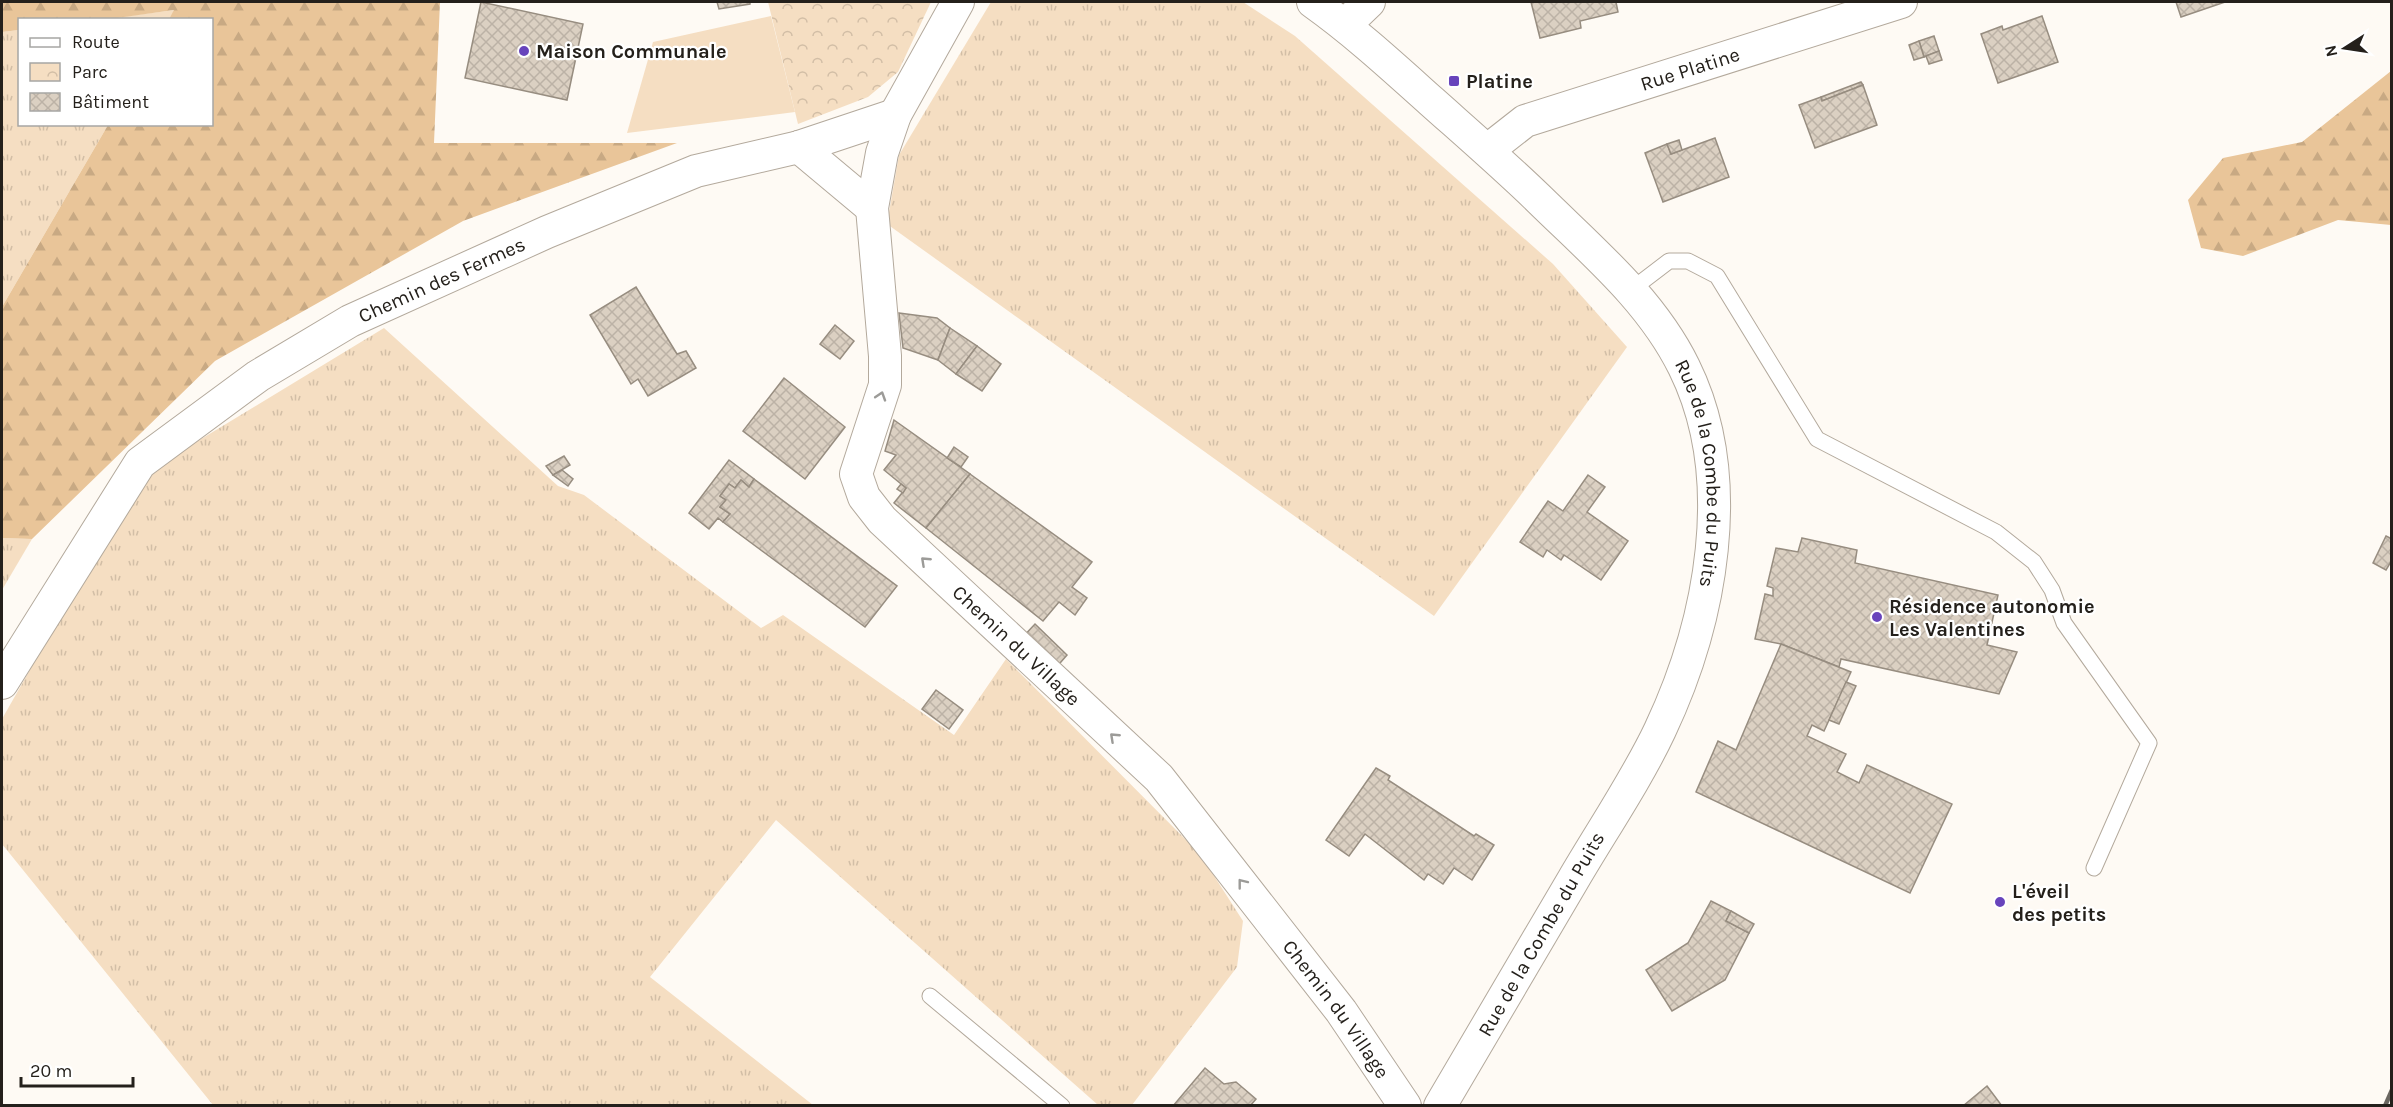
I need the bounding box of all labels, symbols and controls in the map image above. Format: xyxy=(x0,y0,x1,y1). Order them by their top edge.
legend xyxy=(18,18,213,126)
north arrow xyxy=(2315,18,2375,78)
text: Route xyxy=(72,31,120,53)
place label: Maison Communale xyxy=(536,40,726,63)
street label: Rue Platine xyxy=(1638,43,1743,96)
text: N xyxy=(2320,43,2341,59)
marker: Maison Communale xyxy=(517,44,531,58)
text: Parc xyxy=(72,61,108,83)
place label: Platine xyxy=(1466,70,1533,93)
marker: Platine xyxy=(1447,74,1461,88)
text: Bâtiment xyxy=(72,91,149,113)
street label: Chemin des Fermes xyxy=(355,232,529,328)
street label: Rue de la Combe du Puits xyxy=(1670,356,1725,589)
one-way arrow xyxy=(874,391,886,402)
one-way arrow xyxy=(922,557,932,568)
street label: Chemin du Village xyxy=(948,581,1085,711)
place label: Résidence autonomie Les Valentines xyxy=(1889,595,2095,641)
marker: Résidence autonomie Les Valentines xyxy=(1870,610,1884,624)
one-way arrow xyxy=(1110,733,1121,744)
street label: Rue de la Combe du Puits xyxy=(1473,828,1609,1041)
one-way arrow xyxy=(1238,879,1249,890)
place label: L'éveil des petits xyxy=(2012,880,2106,926)
marker: L'éveil des petits xyxy=(1993,895,2007,909)
street label: Chemin du Village xyxy=(1278,935,1394,1083)
scale bar xyxy=(21,1050,134,1088)
text: 20 m xyxy=(30,1060,72,1082)

